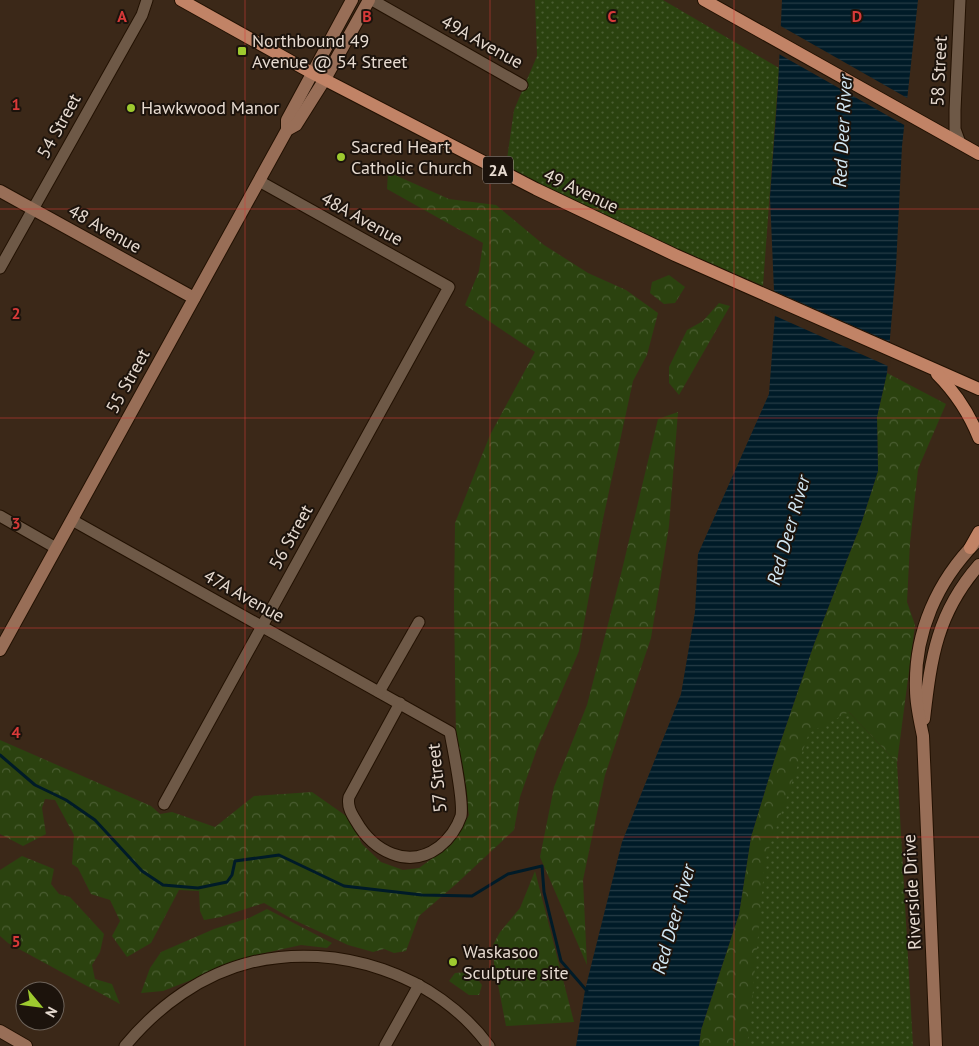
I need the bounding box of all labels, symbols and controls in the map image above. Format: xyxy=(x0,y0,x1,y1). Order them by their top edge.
text: A xyxy=(117,6,127,26)
text: B xyxy=(362,6,372,26)
text: C xyxy=(608,6,617,26)
text: D xyxy=(852,6,862,26)
street label: 49A Avenue xyxy=(437,10,527,73)
place label: Northbound 49 Avenue @ 54 Street xyxy=(252,29,407,73)
street label: 58 Street xyxy=(925,35,952,107)
marker: Northbound 49 Avenue @ 54 Street xyxy=(236,45,248,57)
water label: Red Deer River xyxy=(827,72,857,188)
street label: 54 Street xyxy=(31,89,86,162)
text: 1 xyxy=(11,94,21,114)
place label: Hawkwood Manor xyxy=(141,96,279,119)
marker: Hawkwood Manor xyxy=(125,102,137,114)
place label: Sacred Heart Catholic Church xyxy=(351,135,472,179)
marker: Sacred Heart Catholic Church xyxy=(335,151,347,163)
road number: 2A xyxy=(483,156,513,184)
street label: 49 Avenue xyxy=(540,163,622,218)
street label: 48A Avenue xyxy=(317,187,407,250)
street label: 48 Avenue xyxy=(65,199,146,258)
text: 2 xyxy=(11,303,21,323)
street label: 55 Street xyxy=(100,344,155,417)
water label: Red Deer River xyxy=(761,471,816,588)
street label: 56 Street xyxy=(263,500,318,573)
text: 3 xyxy=(11,513,21,533)
street label: 47A Avenue xyxy=(200,564,289,627)
text: 4 xyxy=(11,722,21,742)
street label: 57 Street xyxy=(421,742,452,814)
street label: Riverside Drive xyxy=(897,834,926,950)
water label: Red Deer River xyxy=(646,860,701,977)
text: 5 xyxy=(11,931,21,951)
place label: Waskasoo Sculpture site xyxy=(463,940,569,984)
marker: Waskasoo Sculpture site xyxy=(447,956,459,968)
north arrow xyxy=(15,981,65,1031)
text: N xyxy=(41,1004,61,1021)

